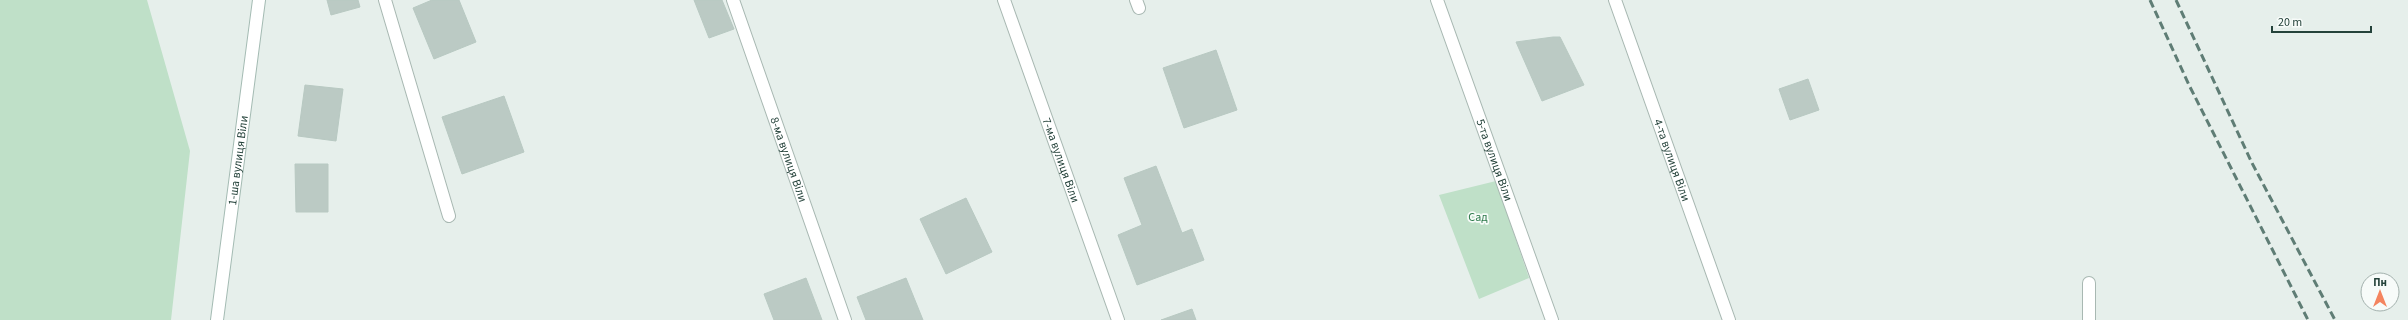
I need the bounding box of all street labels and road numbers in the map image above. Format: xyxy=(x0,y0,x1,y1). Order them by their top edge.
street label: 1-ша вулиця Віли xyxy=(224,115,253,206)
street label: 8-ма вулиця Віли xyxy=(766,115,811,204)
street label: 7-ма вулиця Віли xyxy=(1038,116,1084,205)
street label: 5-та вулиця Віли xyxy=(1471,117,1517,204)
street label: 4-та вулиця Віли xyxy=(1649,117,1694,204)

